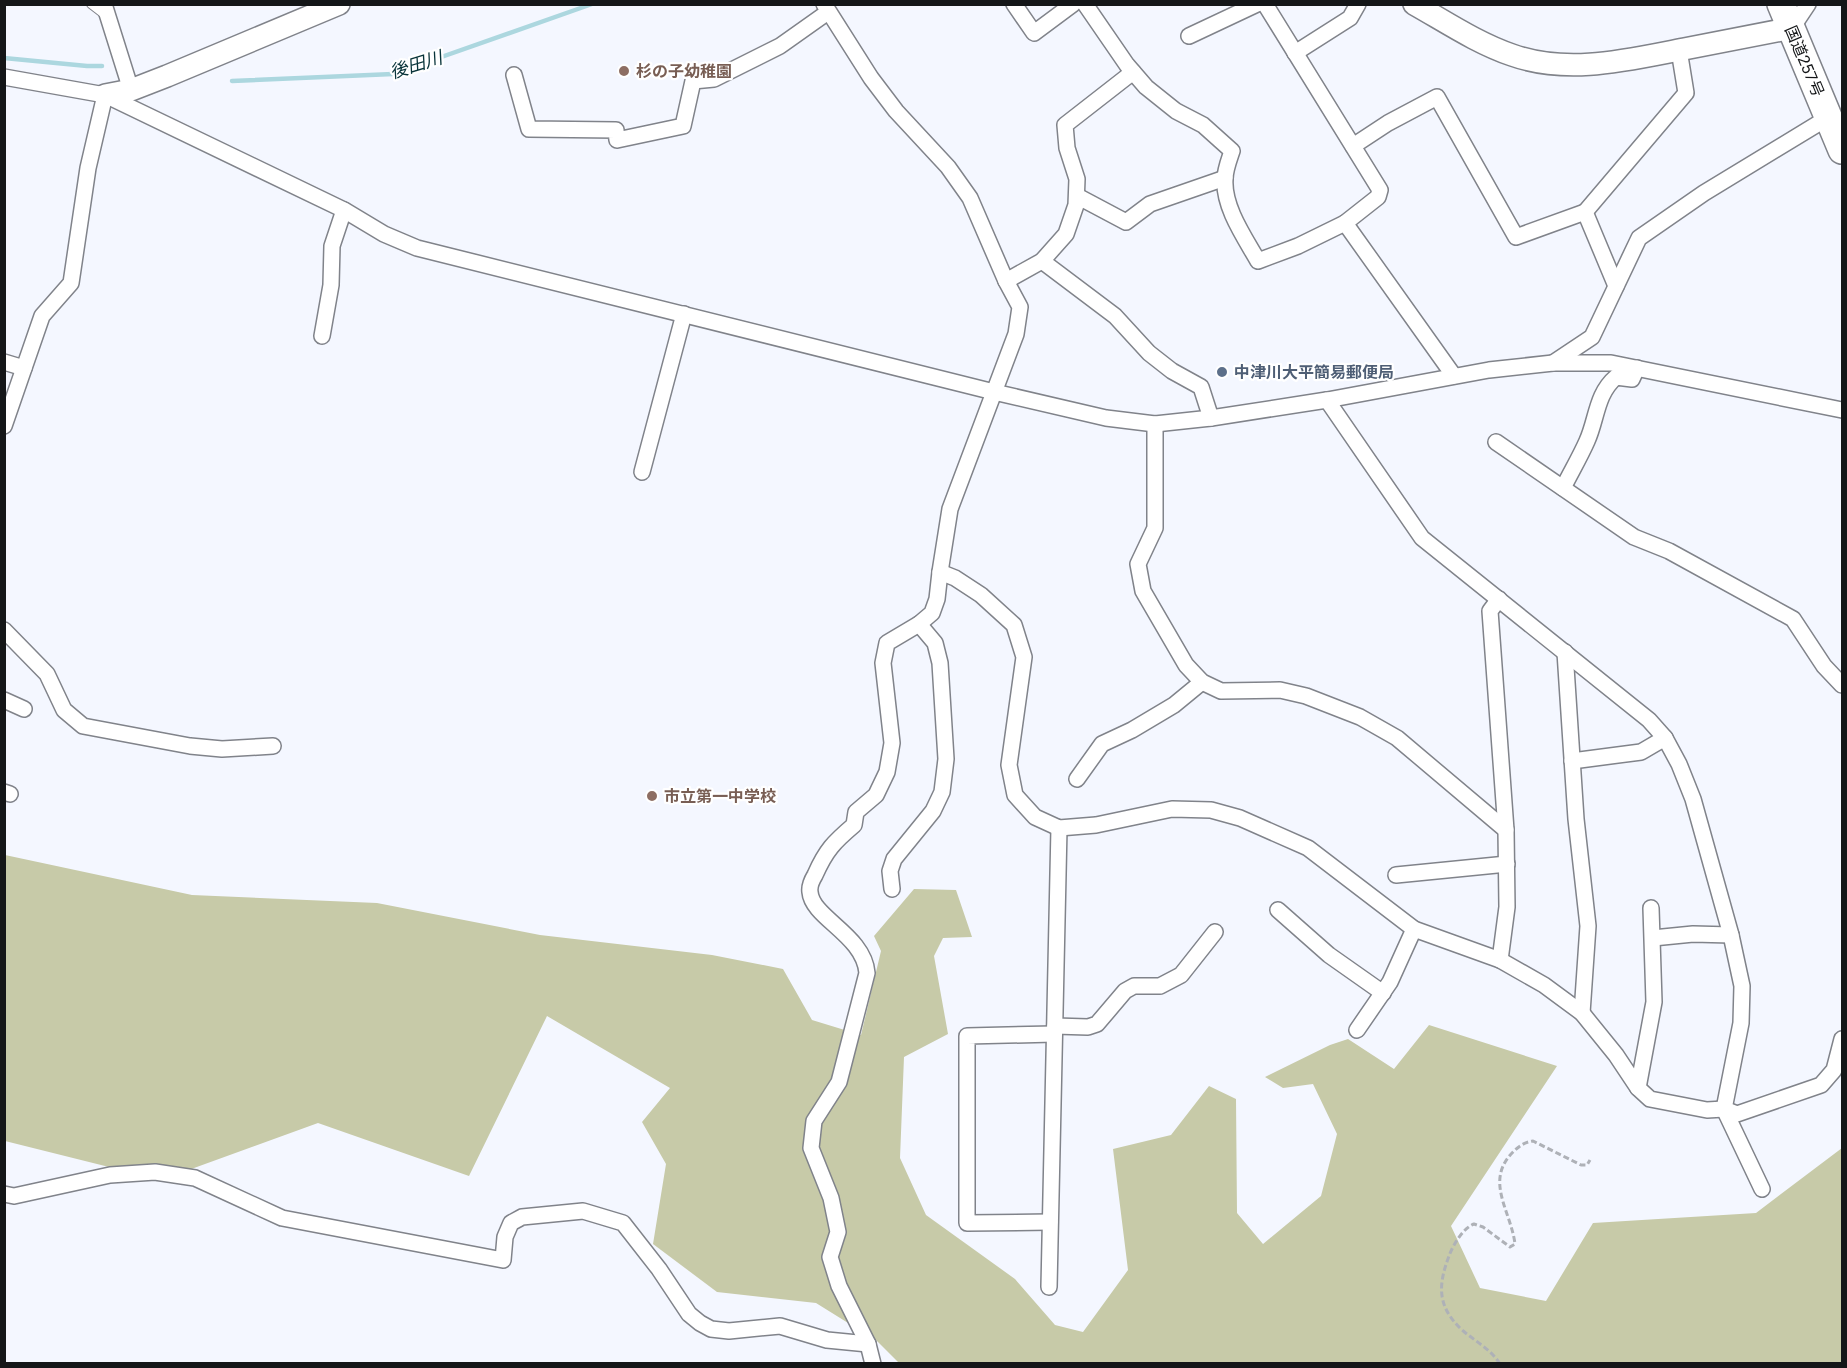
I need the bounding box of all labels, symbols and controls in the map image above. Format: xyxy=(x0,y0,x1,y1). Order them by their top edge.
street label: 国道257号 xyxy=(1781,23,1828,99)
water label: 後田川 xyxy=(387,46,447,82)
place label: 杉の子幼稚園 xyxy=(636,62,732,81)
marker: 杉の子幼稚園 xyxy=(617,64,631,78)
place label: 中津川大平簡易郵便局 xyxy=(1234,363,1394,382)
marker: 中津川大平簡易郵便局 xyxy=(1215,365,1229,379)
place label: 市立第一中学校 xyxy=(664,787,776,806)
marker: 市立第一中学校 xyxy=(645,789,659,803)

